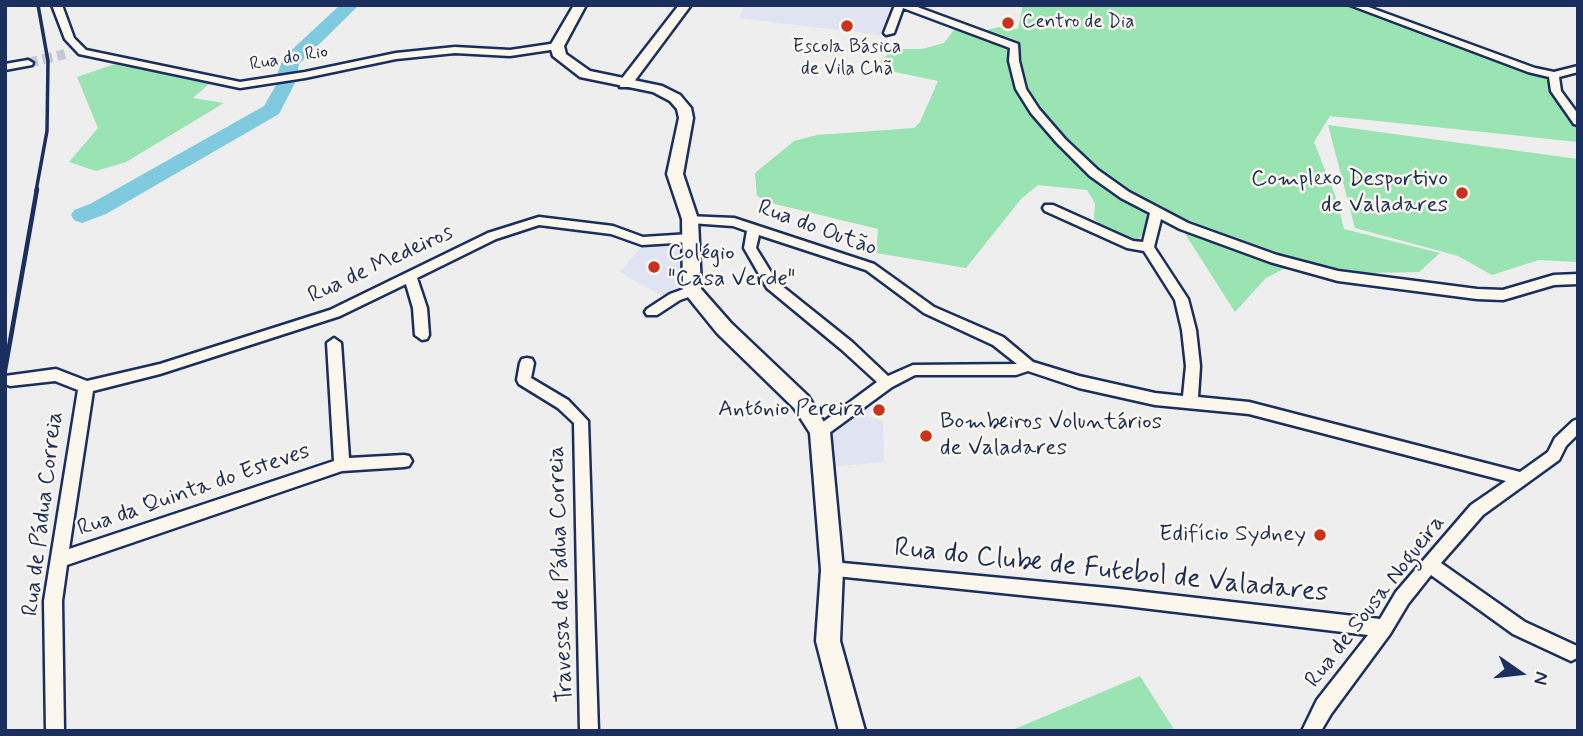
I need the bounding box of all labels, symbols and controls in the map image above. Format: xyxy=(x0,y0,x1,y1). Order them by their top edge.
place label: Centro de Dia xyxy=(1022,12,1134,34)
marker: Centro de Dia xyxy=(1000,15,1016,31)
marker: Escola Básica de Vila Chã xyxy=(839,18,855,34)
place label: Escola Básica de Vila Chã xyxy=(793,37,901,81)
street label: Rua do Rio xyxy=(248,41,330,77)
place label: Complexo Desportivo de Valadares xyxy=(1251,166,1448,220)
marker: Complexo Desportivo de Valadares xyxy=(1454,185,1470,201)
street label: Rua do Outão xyxy=(754,195,880,263)
street label: Rua de Medeiros xyxy=(304,219,458,311)
place label: Colégio "Casa Verde" xyxy=(668,240,795,294)
marker: Colégio "Casa Verde" xyxy=(646,259,662,275)
place label: António Pereira xyxy=(718,396,865,424)
marker: António Pereira xyxy=(871,402,887,418)
place label: Bombeiros Voluntários de Valadares xyxy=(940,409,1162,463)
street label: Rua de Pádua Correia xyxy=(18,410,70,618)
marker: Bombeiros Voluntários de Valadares xyxy=(918,428,934,444)
street label: Rua da Quinta do Esteves xyxy=(74,438,314,544)
street label: Travessa de Pádua Correia xyxy=(544,445,580,703)
street label: Rua de Sousa Nogueira xyxy=(1300,510,1452,694)
place label: Edifício Sydney xyxy=(1159,521,1306,549)
marker: Edifício Sydney xyxy=(1312,527,1328,543)
street label: Rua do Clube de Futebol de Valadares xyxy=(892,532,1330,612)
north arrow xyxy=(1485,638,1555,708)
text: N xyxy=(1527,669,1555,687)

